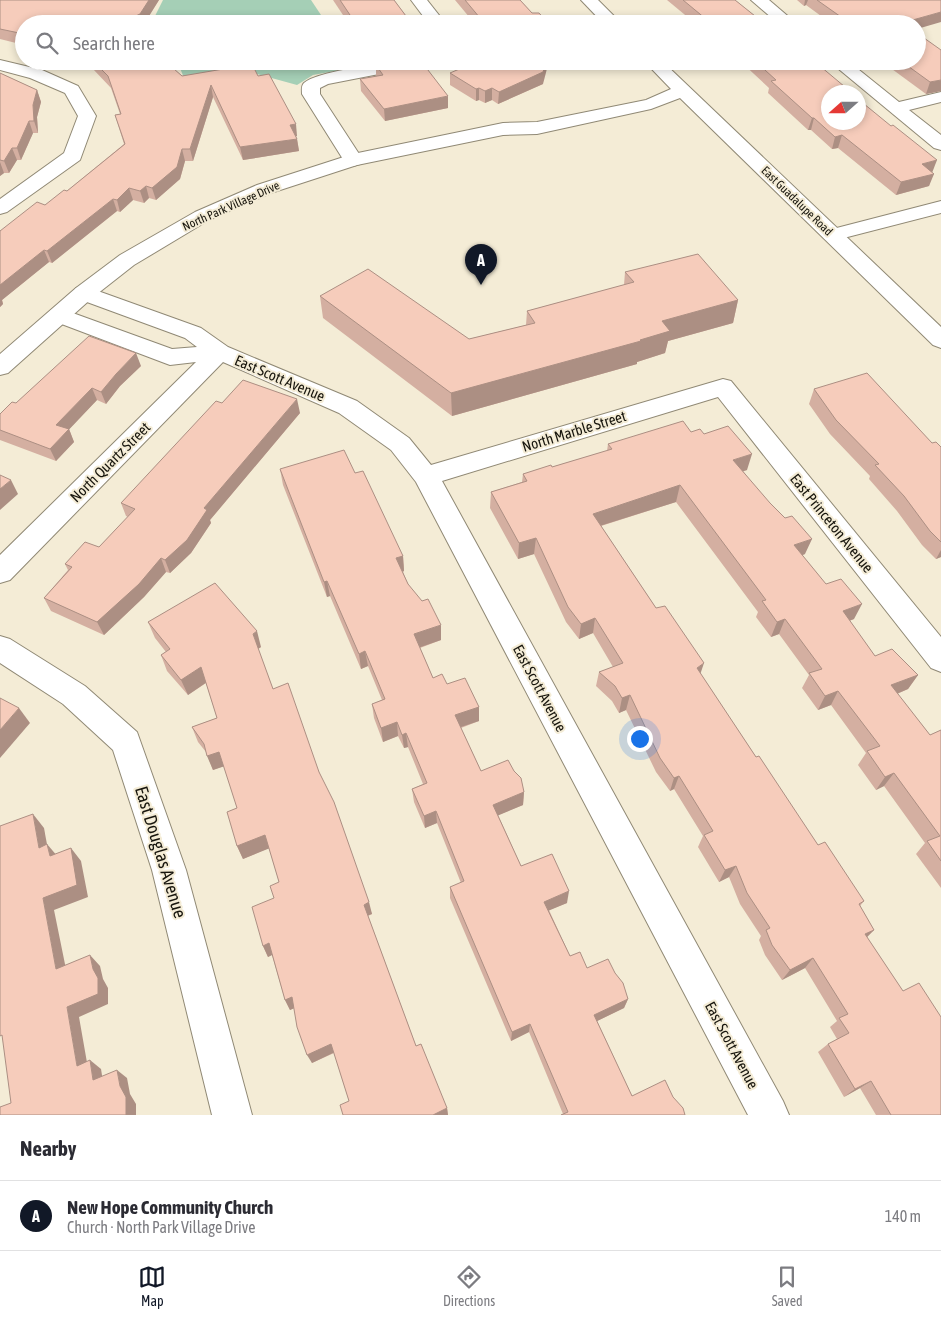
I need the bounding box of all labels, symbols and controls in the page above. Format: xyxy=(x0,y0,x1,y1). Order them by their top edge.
search box xyxy=(15,15,926,70)
icon: search xyxy=(33,29,61,57)
text: Search here xyxy=(73,32,155,54)
north arrow xyxy=(821,85,866,130)
street label: East Guadalupe Road xyxy=(758,163,836,239)
street label: North Park Village Drive xyxy=(180,178,282,234)
pin: A xyxy=(465,244,497,285)
street label: East Scott Avenue xyxy=(232,351,328,405)
street label: North Marble Street xyxy=(520,407,628,455)
street label: North Quartz Street xyxy=(67,419,153,505)
street label: East Princeton Avenue xyxy=(787,470,877,576)
street label: East Scott Avenue xyxy=(510,642,570,735)
your location xyxy=(627,726,653,752)
street label: East Douglas Avenue xyxy=(131,784,191,920)
street label: East Scott Avenue xyxy=(702,999,762,1092)
text: Nearby xyxy=(20,1136,76,1160)
text: New Hope Community Church xyxy=(67,1196,273,1218)
text: A xyxy=(32,1207,40,1225)
text: 140 m xyxy=(885,1207,921,1225)
text: Church · North Park Village Drive xyxy=(67,1218,255,1236)
tab: Map xyxy=(138,1263,166,1309)
tab: Directions xyxy=(443,1263,495,1309)
tab: Saved xyxy=(772,1263,803,1309)

